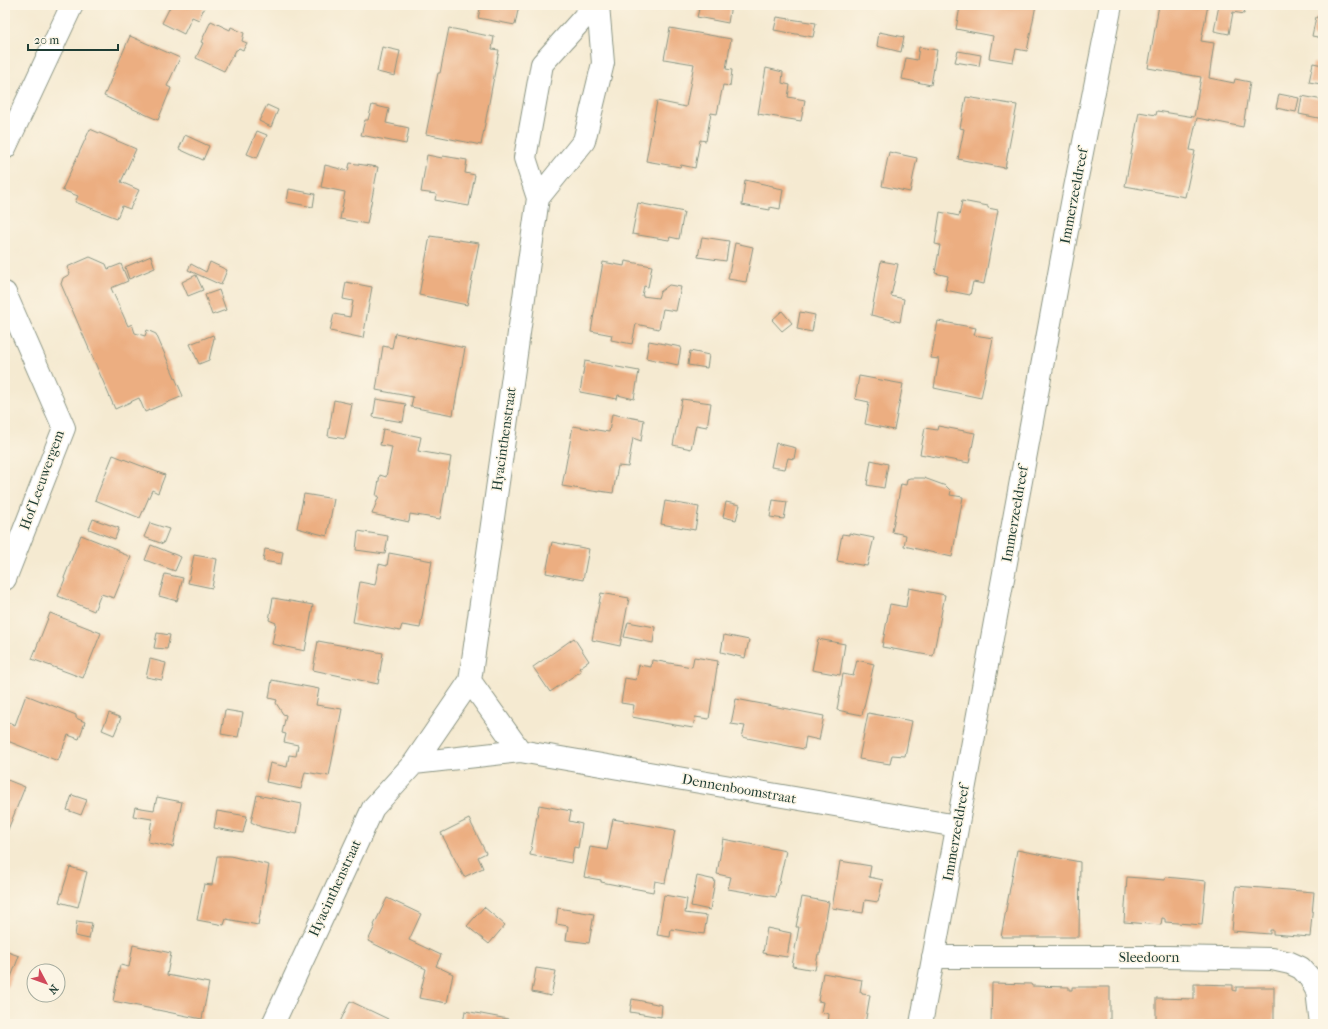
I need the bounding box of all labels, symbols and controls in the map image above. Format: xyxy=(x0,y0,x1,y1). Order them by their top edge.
scale bar xyxy=(28,26,118,52)
text: 20 m xyxy=(34,33,59,47)
street label: Immerzeeldreef xyxy=(1056,143,1092,245)
street label: Hyacinthenstraat xyxy=(488,386,520,492)
street label: Hof Leeuwergem xyxy=(16,428,68,532)
street label: Immerzeeldreef xyxy=(998,461,1032,563)
street label: Dennenboomstraat xyxy=(680,771,798,807)
street label: Immerzeeldreef xyxy=(939,780,973,882)
street label: Hyacinthenstraat xyxy=(305,837,365,939)
street label: Sleedoorn xyxy=(1119,949,1179,966)
north arrow xyxy=(26,963,66,1003)
text: N xyxy=(45,982,61,997)

